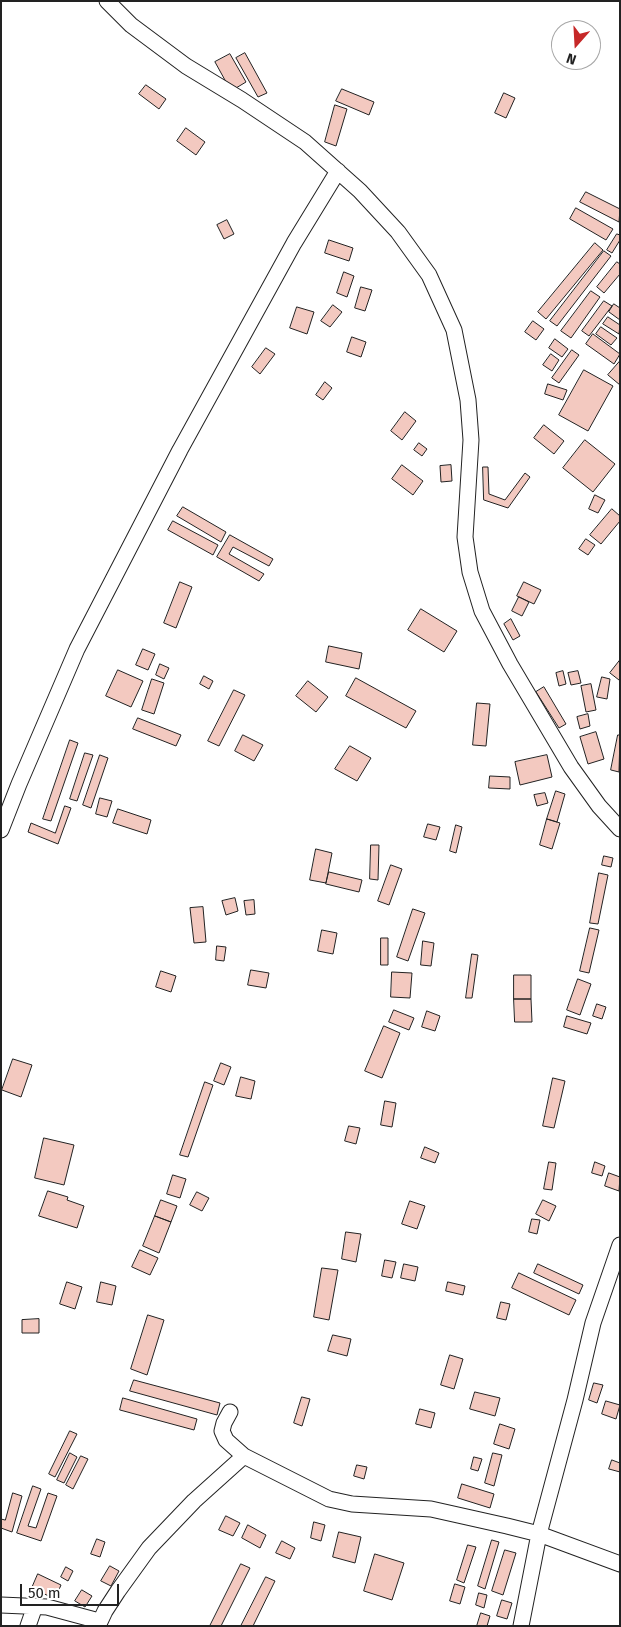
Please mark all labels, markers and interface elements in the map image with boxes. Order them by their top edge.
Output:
north arrow [551,20,601,70]
text: N [564,49,578,68]
scale bar [22,1574,121,1606]
text: 50 m [28,1584,61,1602]

